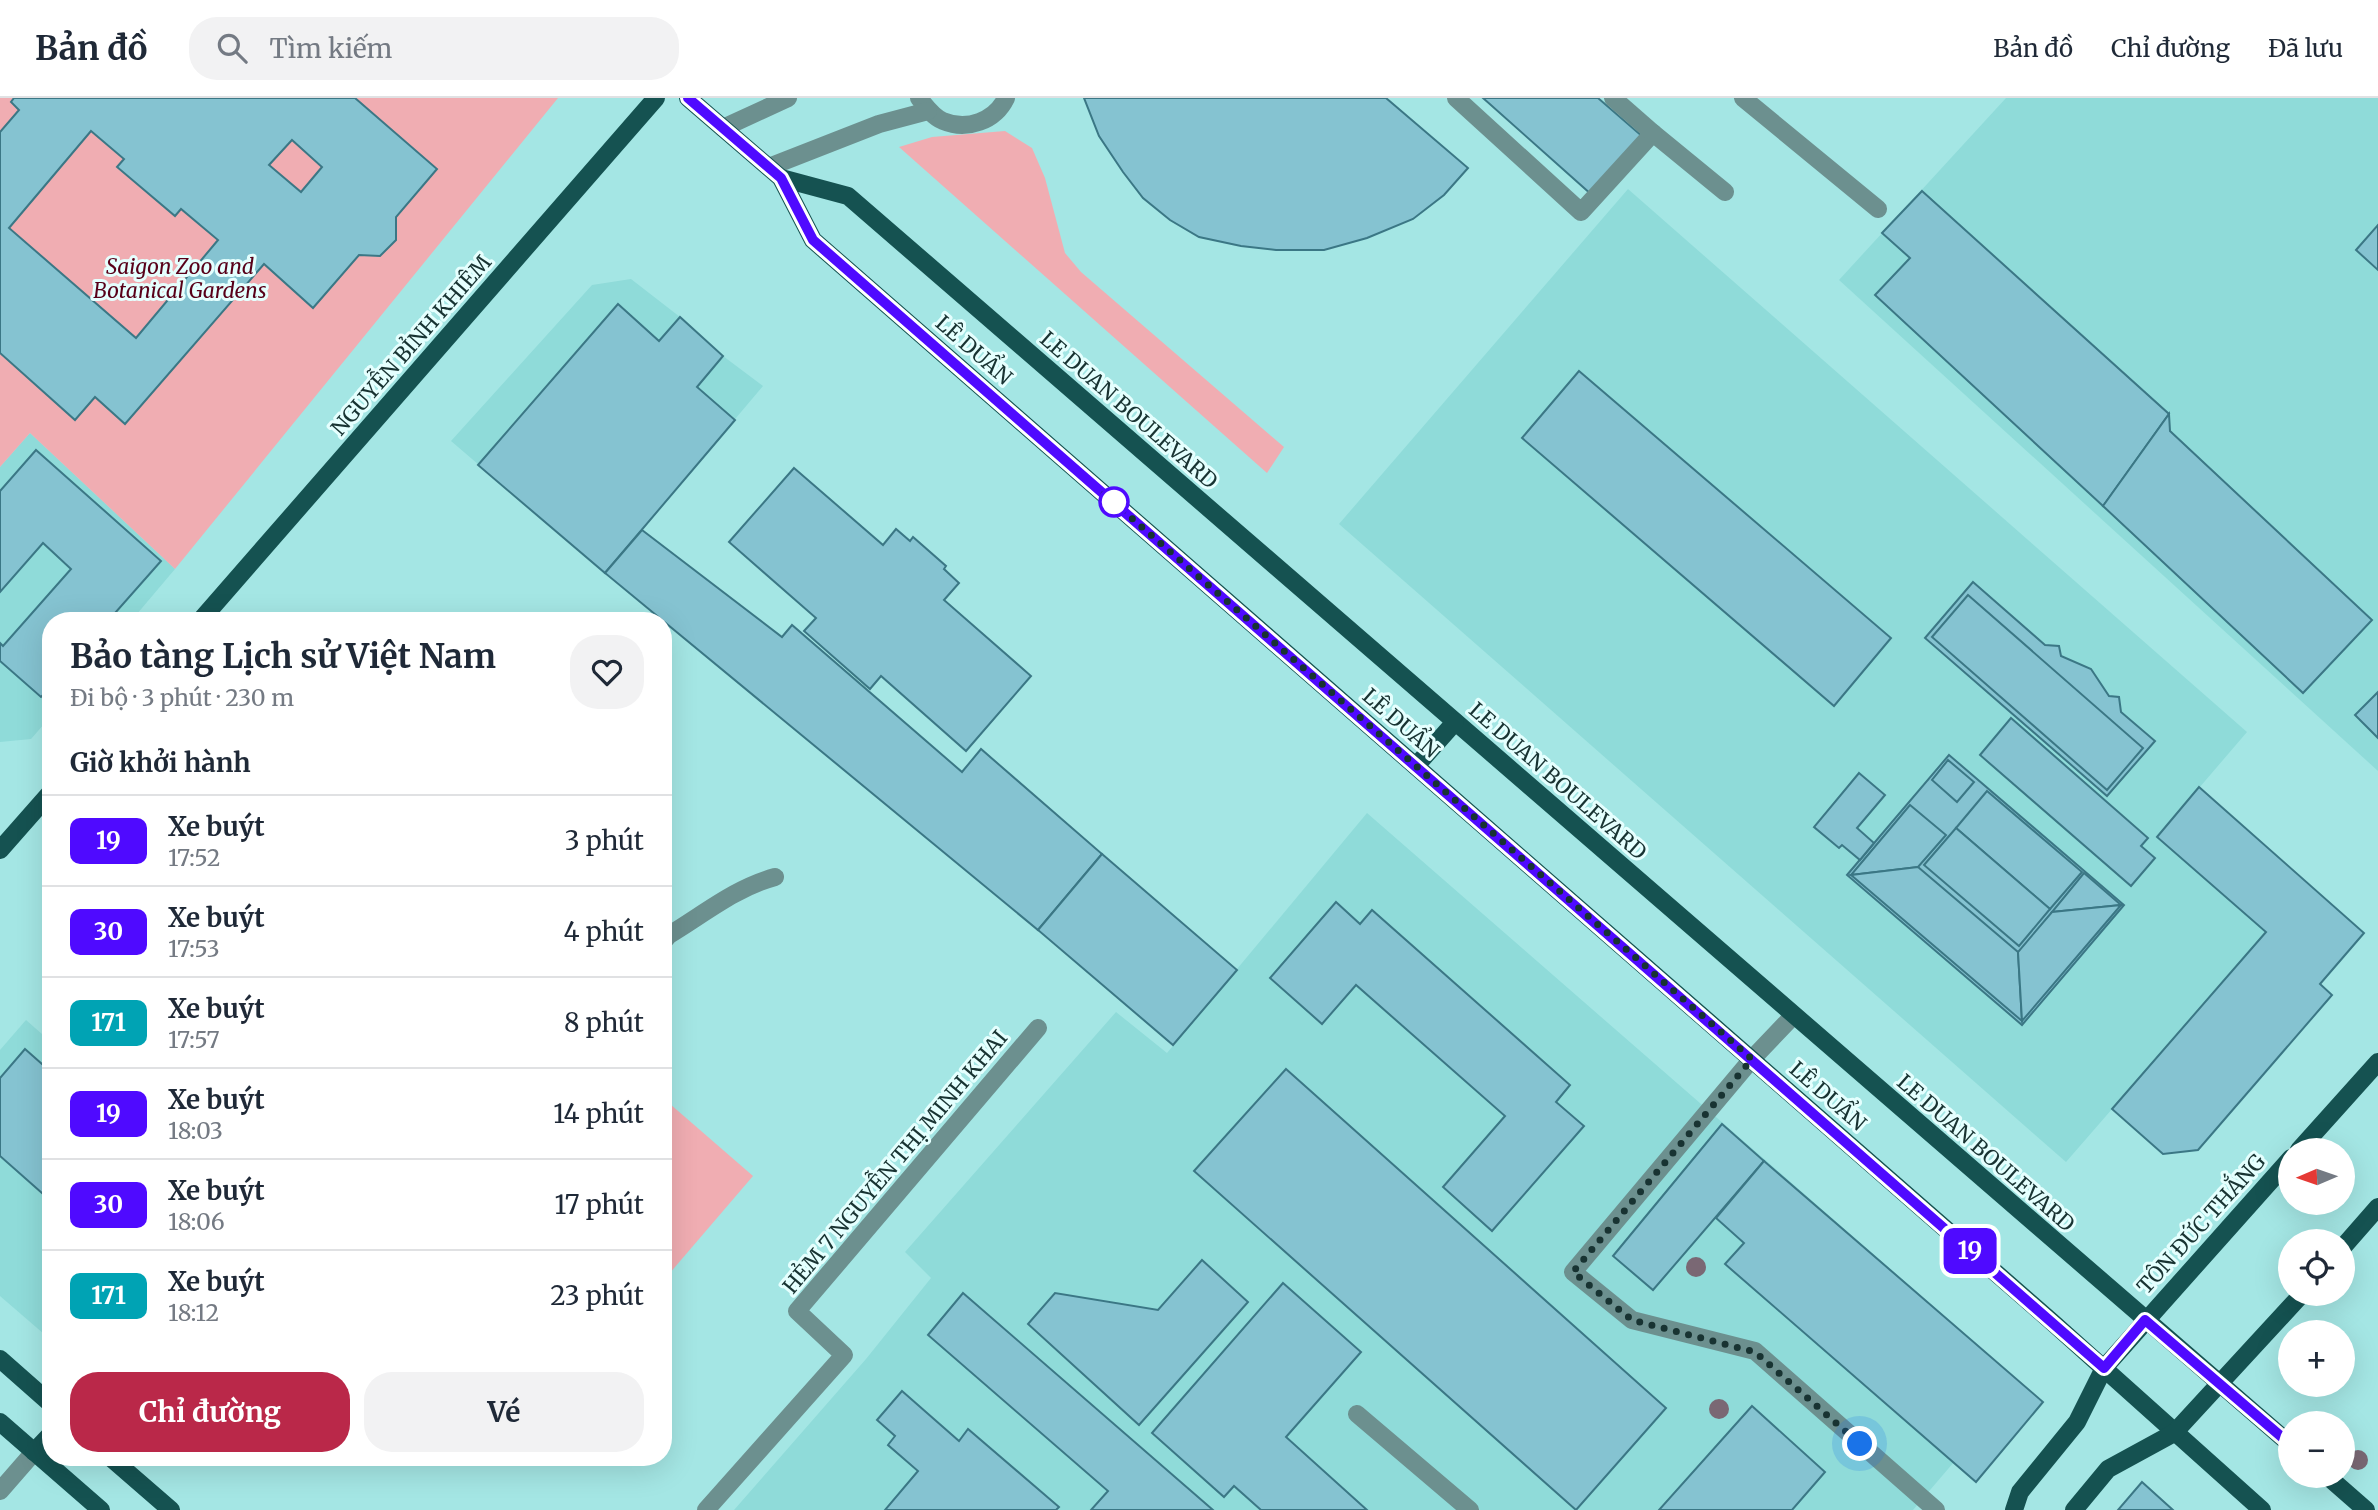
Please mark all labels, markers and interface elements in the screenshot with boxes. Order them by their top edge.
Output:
search box [189,17,679,80]
text: Bản đồ [35,28,147,69]
icon: search [213,29,251,67]
text: Tìm kiếm [269,32,392,65]
text: Bản đồ [1993,33,2073,64]
text: Chỉ đường [2111,33,2230,64]
text: Đã lưu [2268,33,2343,64]
street label: NGUYỄN BỈNH KHIÊM [322,246,497,441]
park label: Saigon Zoo and Botanical Gardens [93,253,267,304]
street label: LÊ DUẨN [930,306,1021,391]
street label: LE DUAN BOULEVARD [1035,326,1223,495]
unlabelled marker [1099,487,1129,517]
button: heart [570,635,644,709]
text: Bảo tàng Lịch sử Việt Nam [70,636,496,677]
street label: LÊ DUẨN [1357,679,1448,764]
text: Đi bộ · 3 phút · 230 m [70,683,294,712]
street label: LE DUAN BOULEVARD [1464,697,1652,866]
text: Giờ khởi hành [70,746,251,779]
text: Xe buýt [168,810,265,843]
text: 3 phút [565,824,644,857]
text: 19 [96,825,121,856]
text: 17:52 [168,843,220,872]
text: Xe buýt [168,901,265,934]
text: 4 phút [564,915,644,948]
text: 30 [94,916,123,947]
text: 17:53 [168,934,220,963]
text: Xe buýt [168,992,265,1025]
text: 8 phút [564,1006,644,1039]
text: 171 [91,1007,126,1038]
street label: HẺM 7 NGUYỄN THỊ MINH KHAI [774,1022,1013,1299]
text: 17:57 [168,1025,220,1054]
street label: LÊ DUẨN [1784,1052,1875,1137]
street label: LE DUAN BOULEVARD [1892,1069,2080,1238]
text: Xe buýt [168,1083,265,1116]
text: 14 phút [553,1097,644,1130]
text: 19 [96,1098,121,1129]
text: 18:03 [168,1116,223,1145]
north arrow [2278,1138,2356,1214]
map controls [2278,1138,2355,1488]
street label: TÔN ĐỨC THẮNG [2128,1146,2271,1299]
text: Xe buýt [168,1174,265,1207]
text: 17 phút [554,1188,644,1221]
text: 30 [94,1189,123,1220]
text: 18:06 [168,1207,225,1236]
line badge: 19 [1938,1228,2002,1274]
button: locate [2278,1229,2355,1306]
text: 19 [1958,1235,1982,1266]
text: Xe buýt [168,1265,265,1298]
text: 23 phút [550,1279,644,1312]
text: 171 [91,1280,126,1311]
text: 18:12 [168,1298,219,1327]
button: + [2278,1320,2355,1397]
button: Chỉ đường [70,1372,350,1452]
button: Vé [364,1372,644,1452]
button: − [2278,1411,2355,1488]
your location [1842,1426,1877,1461]

